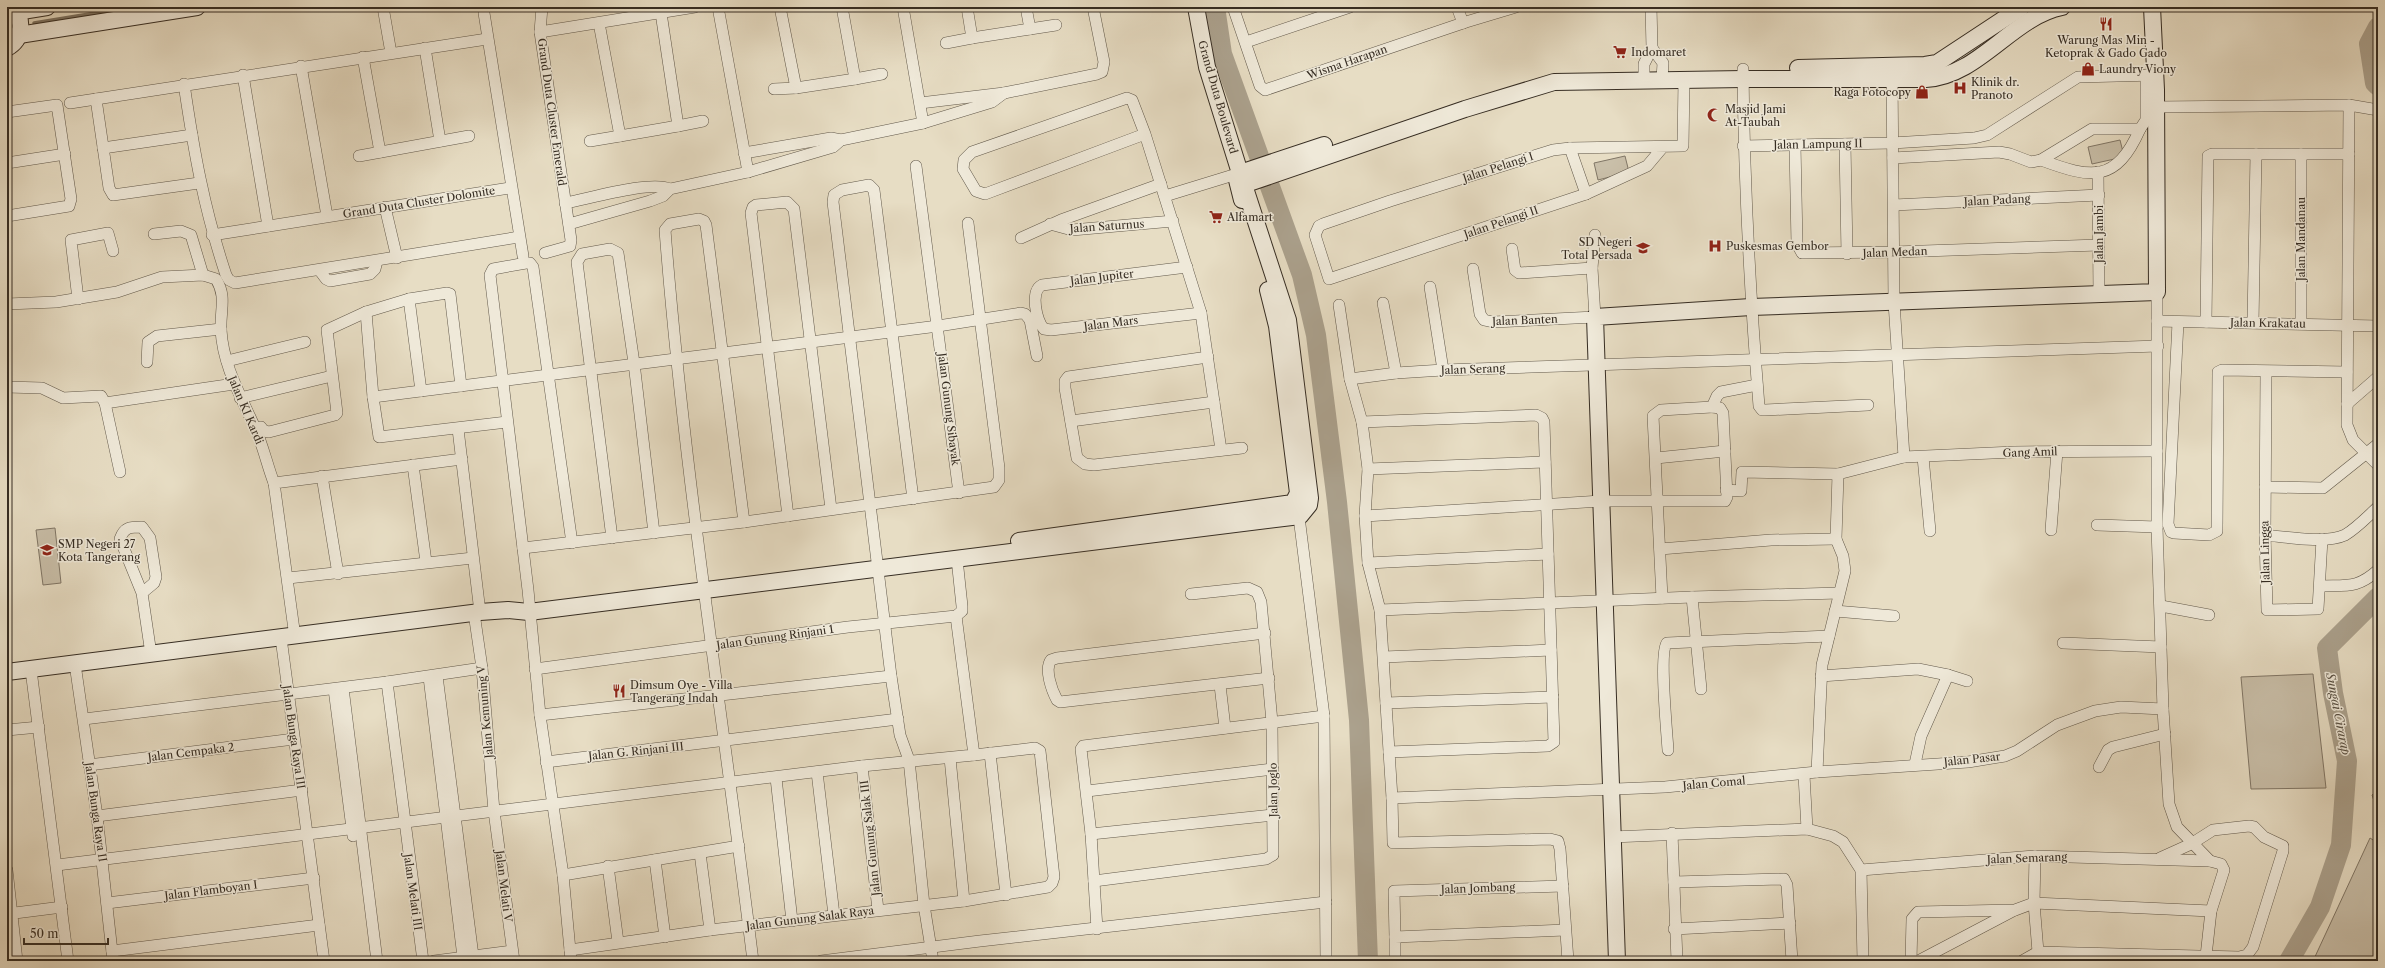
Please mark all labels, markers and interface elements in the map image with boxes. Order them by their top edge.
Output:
restaurant icon: Warung Mas Min - Ketoprak & Gado Gado [2098,16,2114,32]
place label: Warung Mas Min - Ketoprak & Gado Gado [2045,33,2167,60]
street label: Grand Duta Cluster Emerald [535,37,569,187]
street label: Grand Duta Boulevard [1195,39,1241,155]
street label: Wisma Harapan [1304,42,1389,83]
supermarket icon: Indomaret [1612,44,1628,60]
place label: Indomaret [1631,45,1686,59]
shop icon: Laundry Viony [2080,61,2096,77]
place label: Laundry Viony [2099,62,2177,76]
place label: Klinik dr. Pranoto [1971,75,2020,102]
hospital icon: Klinik dr. Pranoto [1952,80,1968,96]
shop icon: Raga Fotocopy [1914,84,1930,100]
place label: Raga Fotocopy [1834,85,1912,99]
place label: Masjid Jami At-Taubah [1724,102,1787,129]
mosque icon: Masjid Jami At-Taubah [1706,107,1722,123]
street label: Jalan Lampung II [1771,136,1863,152]
street label: Jalan Pelangi I [1459,149,1535,186]
street label: Grand Duta Cluster Dolomite [342,183,496,221]
street label: Jalan Padang [1961,191,2031,209]
street label: Jalan Mandanau [2294,197,2308,283]
street label: Jalan Pelangi II [1460,203,1540,242]
street label: Jalan Jambi [2092,204,2106,265]
supermarket icon: Alfamart [1208,209,1224,225]
place label: Alfamart [1226,210,1273,224]
street label: Jalan Saturnus [1067,216,1145,236]
place label: SD Negeri Total Persada [1561,235,1633,262]
hospital icon: Puskesmas Gembor [1707,238,1723,254]
place label: Puskesmas Gembor [1726,239,1829,253]
school or university icon: SD Negeri Total Persada [1635,240,1651,256]
street label: Jalan Medan [1860,244,1928,260]
street label: Jalan Jupiter [1067,266,1135,288]
street label: Jalan Banten [1490,312,1558,328]
street label: Jalan Mars [1081,313,1139,334]
street label: Jalan Krakatau [2228,315,2306,331]
street label: Jalan Gunung Sibayak [935,350,963,467]
street label: Jalan Serang [1439,361,1506,377]
street label: Jalan KI Kardi [225,372,267,447]
street label: Gang Amil [2002,444,2058,460]
street label: Jalan Lingga [2257,520,2273,586]
place label: SMP Negeri 27 Kota Tangerang [58,537,140,564]
school or university icon: SMP Negeri 27 Kota Tangerang [39,542,55,558]
street label: Jalan Gunung Rinjani 1 [713,622,835,652]
street label: Jalan Kemuning V [474,664,496,761]
water label: Sungai Cirarap [2323,670,2354,757]
place label: Dimsum Oye - Villa Tangerang Indah [630,678,733,705]
street label: Jalan Bunga Raya III [280,682,308,790]
restaurant icon: Dimsum Oye - Villa Tangerang Indah [611,683,627,699]
street label: Jalan G. Rinjani III [586,739,684,763]
street label: Jalan Cempaka 2 [145,740,235,764]
street label: Jalan Pasar [1941,749,2001,769]
street label: Jalan Bunga Raya II [82,759,110,863]
street label: Jalan Joglo [1266,762,1281,819]
street label: Jalan Comal [1680,773,1747,793]
street label: Jalan Gunung Salak III [857,779,883,899]
street label: Jalan Melati V [492,847,515,924]
street label: Jalan Semarang [1985,850,2068,866]
street label: Jalan Melati III [400,851,425,931]
street label: Jalan Flamboyan I [162,877,258,903]
street label: Jalan Jombang [1439,880,1516,896]
street label: Jalan Gunung Salak Raya [743,903,875,933]
scale bar [24,920,108,946]
text: 50 m [30,926,59,941]

